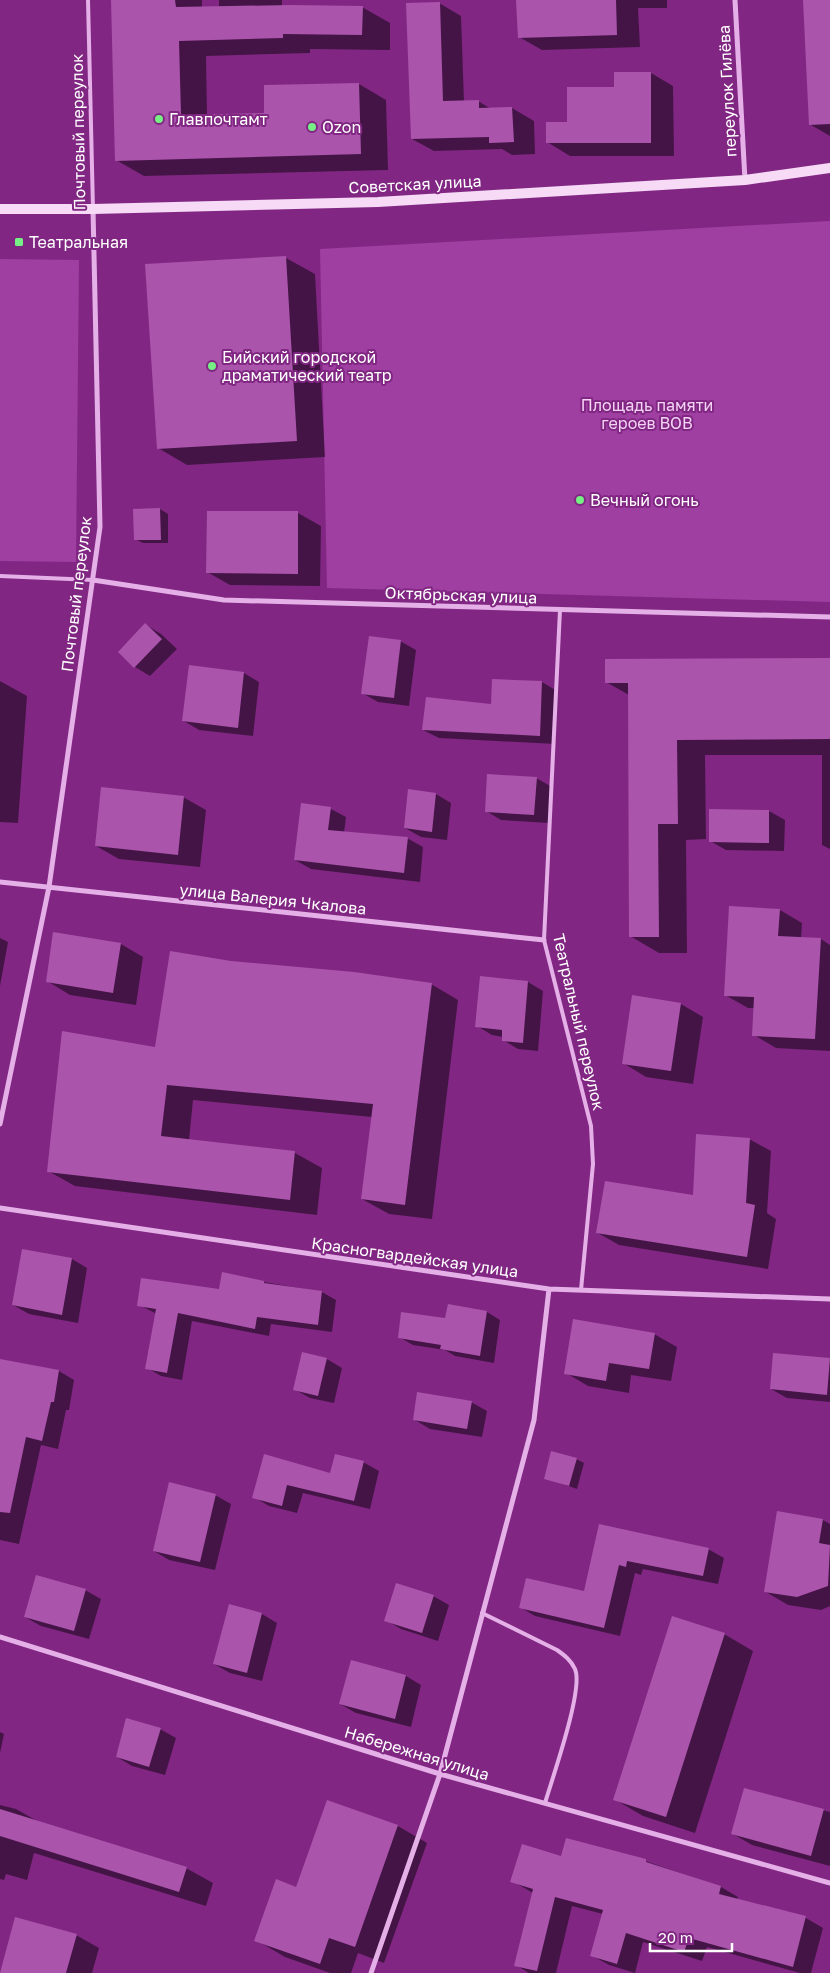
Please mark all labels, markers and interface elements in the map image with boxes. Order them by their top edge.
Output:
street label: переулок Гилёва [714,24,740,158]
street label: Почтовый переулок [67,53,89,211]
place label: Главпочтамт [169,109,268,129]
marker: Главпочтамт [153,113,165,125]
place label: Ozon [322,117,361,137]
marker: Ozon [306,121,318,133]
street label: Советская улица [348,171,482,197]
place label: Театральная [29,232,128,252]
marker: Театральная [13,236,25,248]
place label: Бийский городской драматический театр [222,347,392,385]
marker: Бийский городской драматический театр [206,360,218,372]
park label: Площадь памяти героев ВОВ [581,395,713,433]
place label: Вечный огонь [590,490,699,510]
marker: Вечный огонь [574,494,586,506]
street label: Почтовый переулок [57,515,95,673]
street label: Октябрьская улица [384,582,538,608]
street label: улица Валерия Чкалова [179,879,367,919]
street label: Театральный переулок [549,932,609,1112]
street label: Красногвардейская улица [310,1233,520,1281]
street label: Набережная улица [342,1721,492,1785]
scale bar [650,1920,732,1952]
text: 20 m [658,1928,693,1946]

